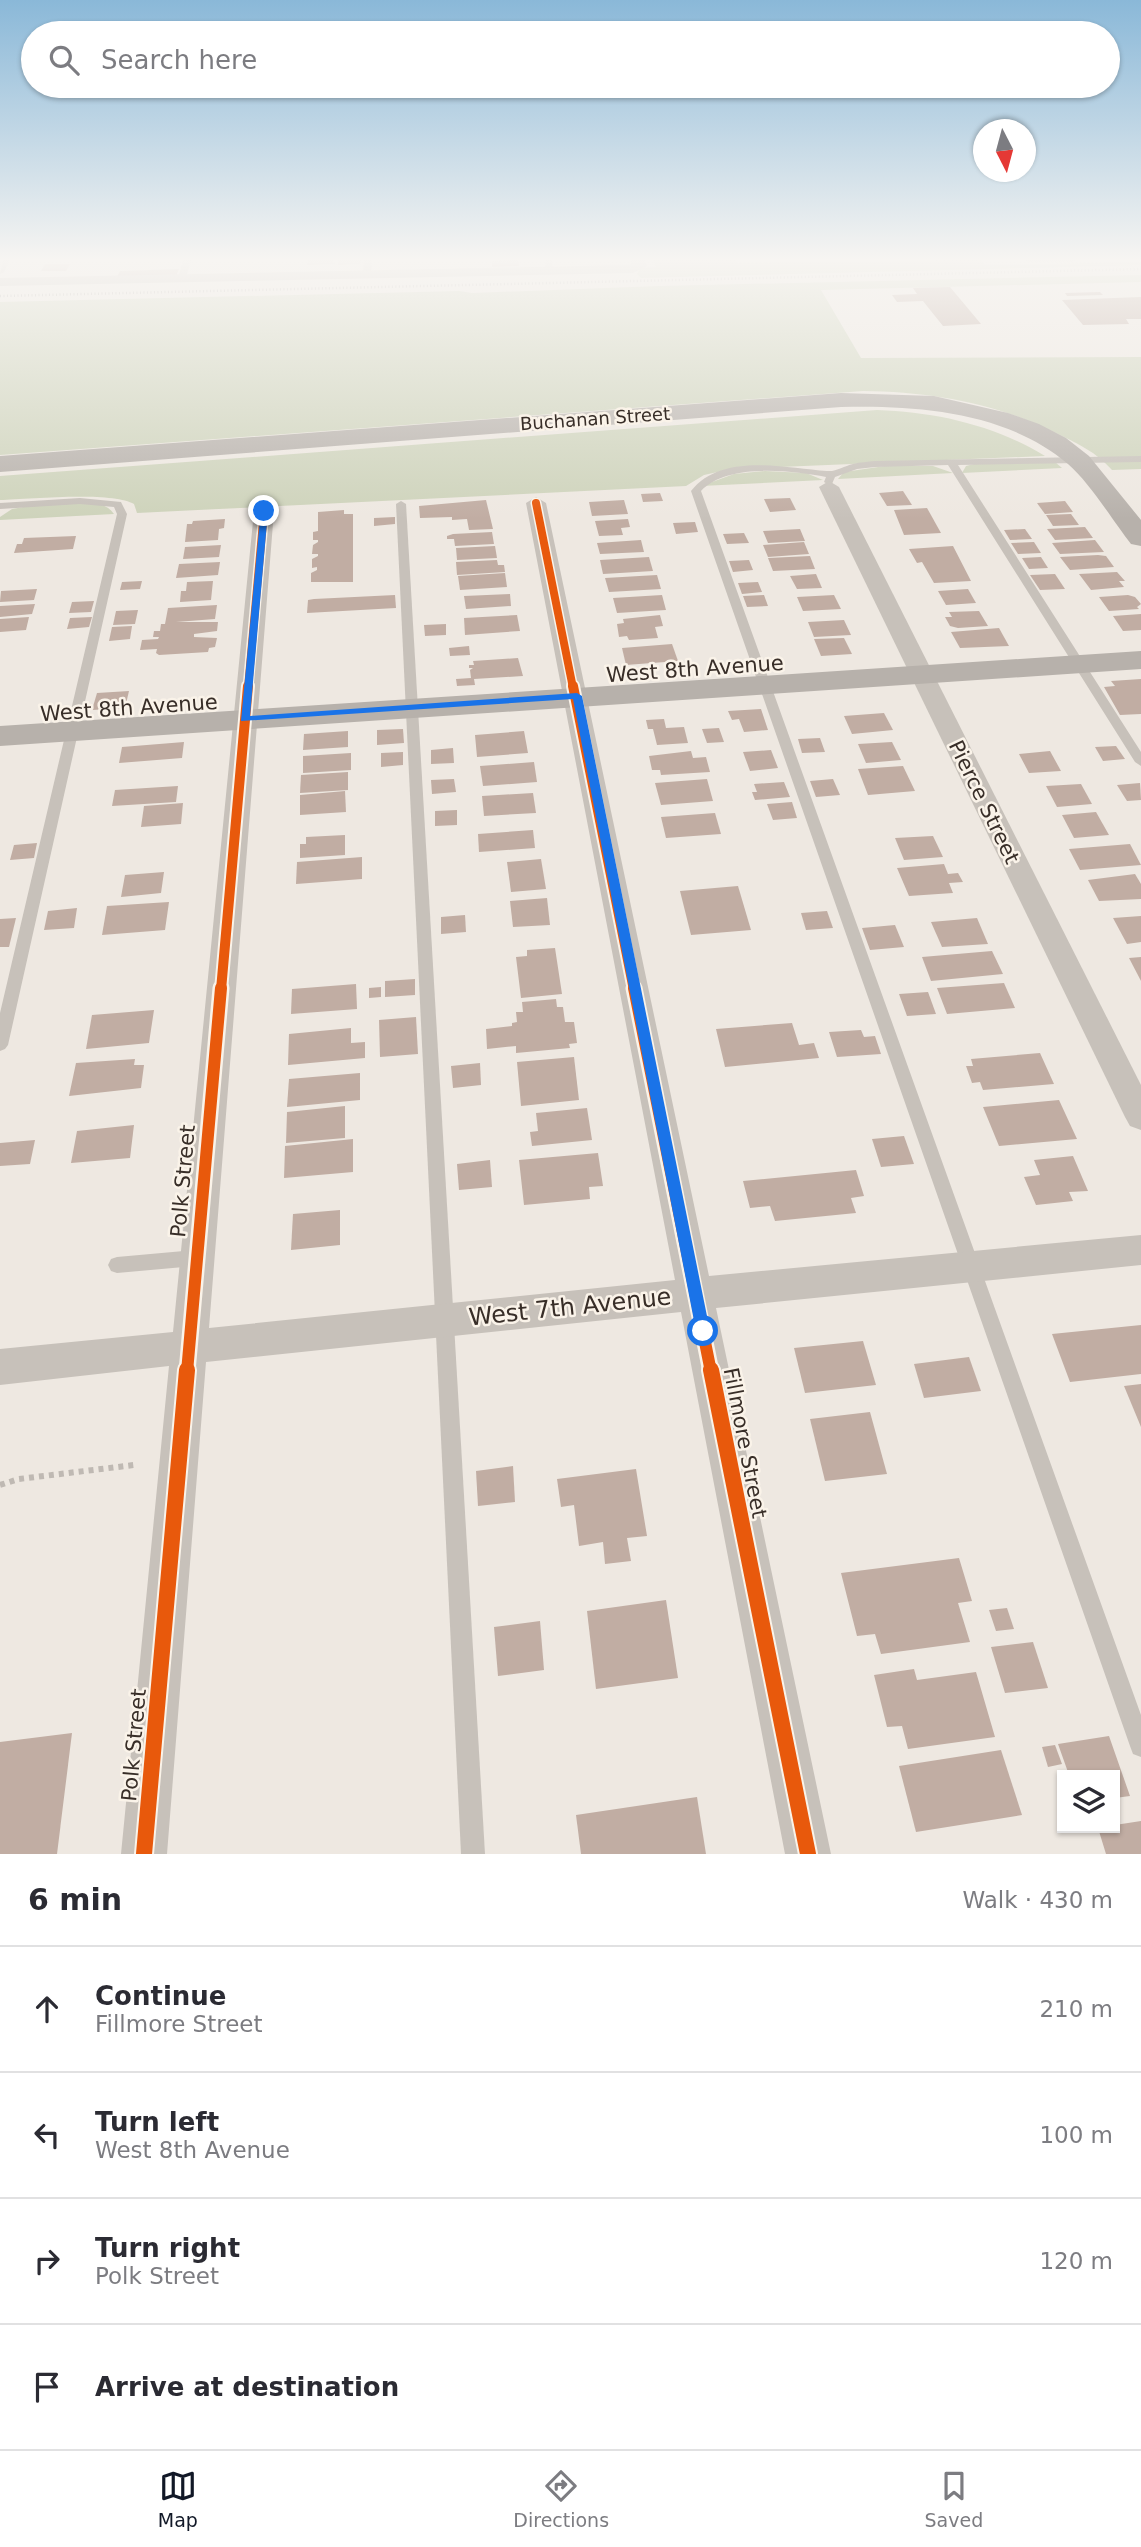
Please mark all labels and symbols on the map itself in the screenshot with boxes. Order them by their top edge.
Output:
north arrow [973,119,1036,182]
street label: Buchanan Street [519,403,671,434]
route end [248,495,279,526]
street label: West 8th Avenue [605,651,785,687]
street label: West 8th Avenue [39,690,219,726]
street label: Pierce Street [944,736,1024,868]
street label: Polk Street [166,1124,200,1238]
street label: West 7th Avenue [467,1282,673,1332]
route start [687,1315,718,1346]
street label: Fillmore Street [719,1366,771,1520]
street label: Polk Street [117,1688,151,1802]

